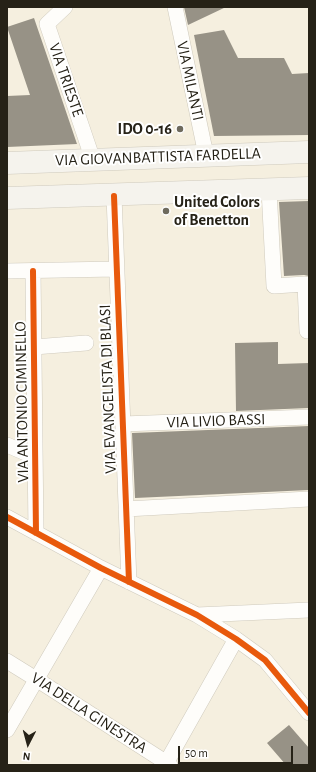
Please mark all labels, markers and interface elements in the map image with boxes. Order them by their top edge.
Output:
street label: VIA MILANTI [172,39,208,123]
street label: VIA TRIESTE [44,41,88,119]
place label: IDO 0-16 [117,119,172,139]
marker: IDO 0-16 [175,124,185,134]
street label: VIA GIOVANBATTISTA FARDELLA [55,144,261,170]
place label: United Colors of Benetton [174,192,260,230]
marker: United Colors of Benetton [161,206,171,216]
street label: VIA EVANGELISTA DI BLASI [95,304,121,474]
street label: VIA ANTONIO CIMINELLO [11,321,33,483]
street label: VIA LIVIO BASSI [166,410,266,432]
street label: VIA DELLA GINESTRA [27,668,151,758]
north arrow [8,724,48,764]
scale bar [180,738,295,764]
text: 50 m [185,747,208,759]

